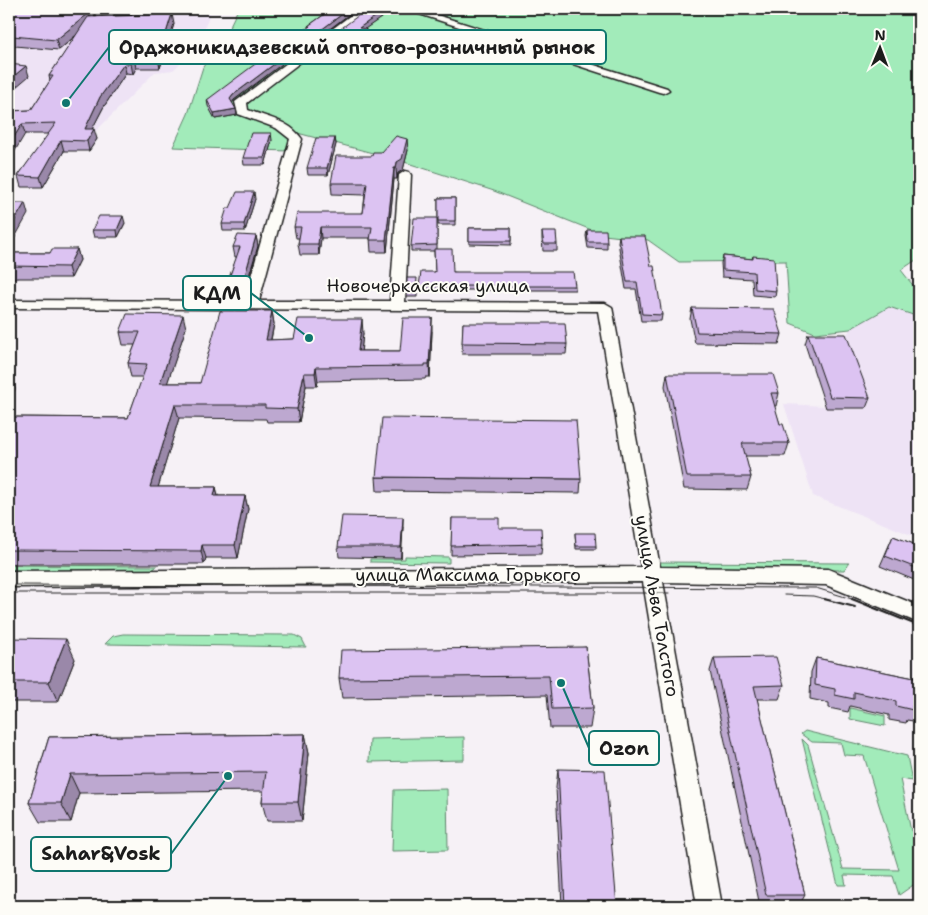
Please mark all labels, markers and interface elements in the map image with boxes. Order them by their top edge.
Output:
north arrow [856,22,906,72]
text: N [875,26,886,44]
callout: Орджоникидзевский оптово-розничный рынок [109,30,606,64]
text: Орджоникидзевский оптово-розничный рынок [119,35,595,60]
street label: Новочеркасская улица [327,274,529,298]
callout: КДМ [183,276,251,310]
text: КДМ [193,281,241,306]
street label: улица Льва Толстого [629,513,685,699]
street label: улица Максима Горького [355,563,581,587]
callout: Ozon [589,731,659,765]
text: Ozon [599,736,649,761]
callout: Sahar&Vosk [31,837,171,871]
text: Sahar&Vosk [41,841,161,866]

